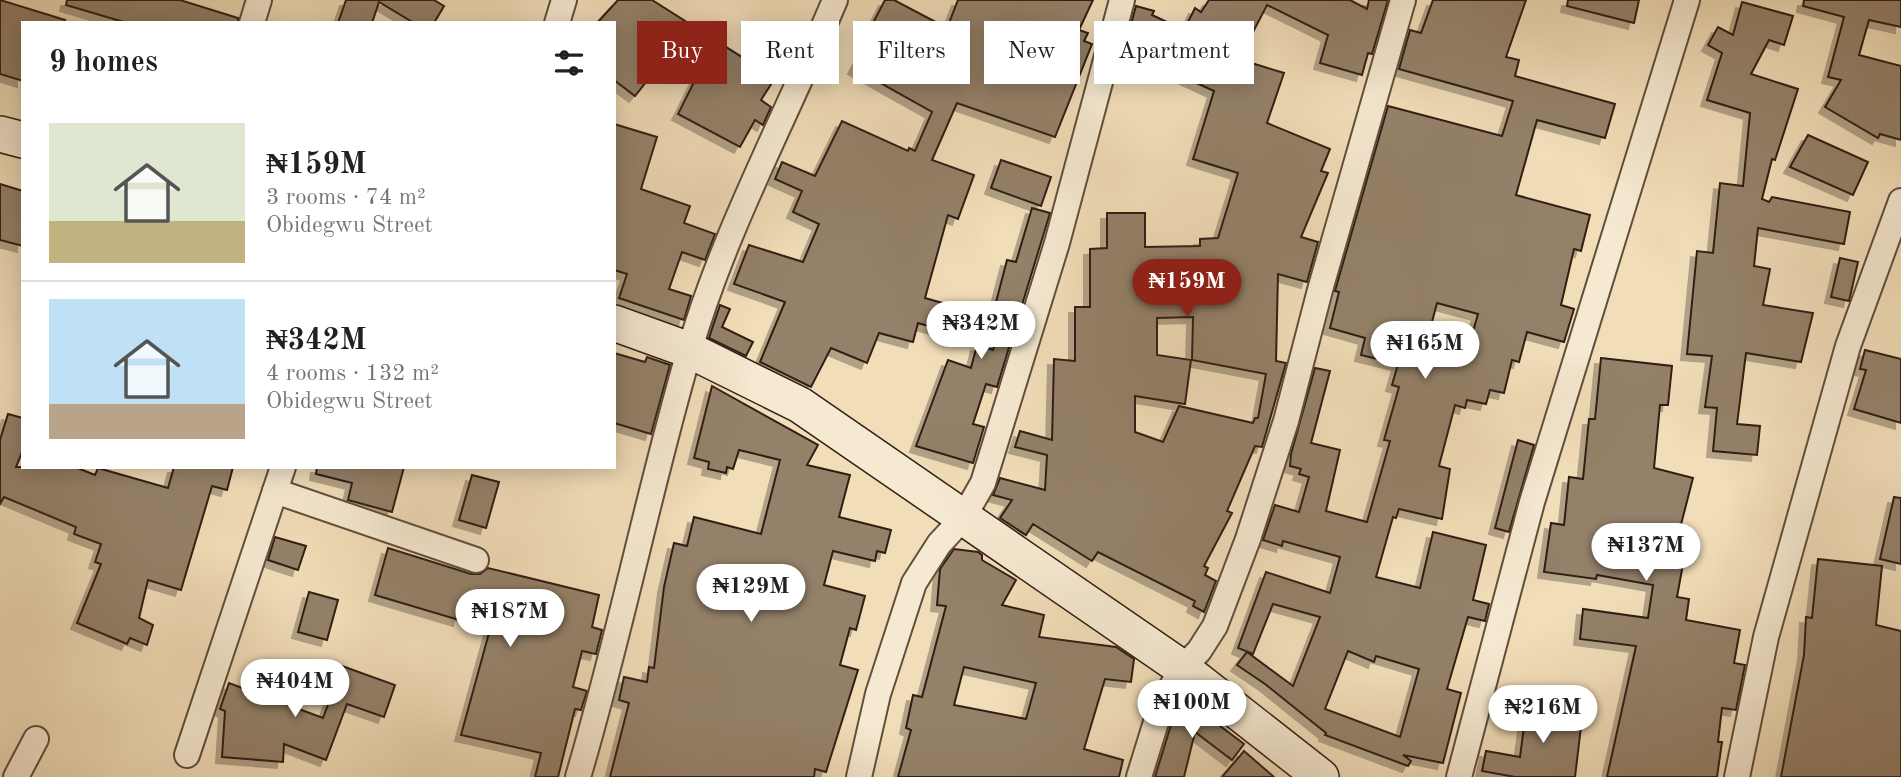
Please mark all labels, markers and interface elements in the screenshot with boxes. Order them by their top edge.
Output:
chip: Buy [637,21,727,84]
chip: Rent [741,21,839,84]
chip: Filters [853,21,970,84]
chip: New [984,21,1080,84]
chip: Apartment [1094,21,1254,84]
icon: filters [550,44,588,82]
text: 9 homes [49,48,158,78]
text: ₦159M [266,150,367,180]
icon: home [105,151,189,235]
text: 3 rooms · 74 m² [266,186,426,209]
text: Obidegwu Street [266,214,433,237]
pin: ₦159M [1138,260,1236,319]
text: ₦159M [1148,270,1226,293]
pin: ₦342M [932,302,1030,361]
text: ₦342M [942,312,1020,335]
pin: ₦165M [1376,322,1474,381]
text: ₦342M [266,326,367,356]
icon: home [105,327,189,411]
text: ₦165M [1386,332,1464,355]
text: 4 rooms · 132 m² [266,362,439,385]
text: Obidegwu Street [266,390,433,413]
pin: ₦137M [1597,524,1695,583]
text: ₦137M [1607,534,1685,557]
pin: ₦129M [702,564,800,624]
text: ₦129M [712,575,790,598]
pin: ₦187M [461,590,559,649]
text: ₦187M [471,600,549,623]
pin: ₦404M [246,660,344,719]
text: ₦404M [256,670,334,693]
pin: ₦100M [1143,680,1241,740]
pin: ₦216M [1494,686,1592,745]
text: ₦100M [1153,691,1231,714]
text: ₦216M [1504,696,1582,719]

